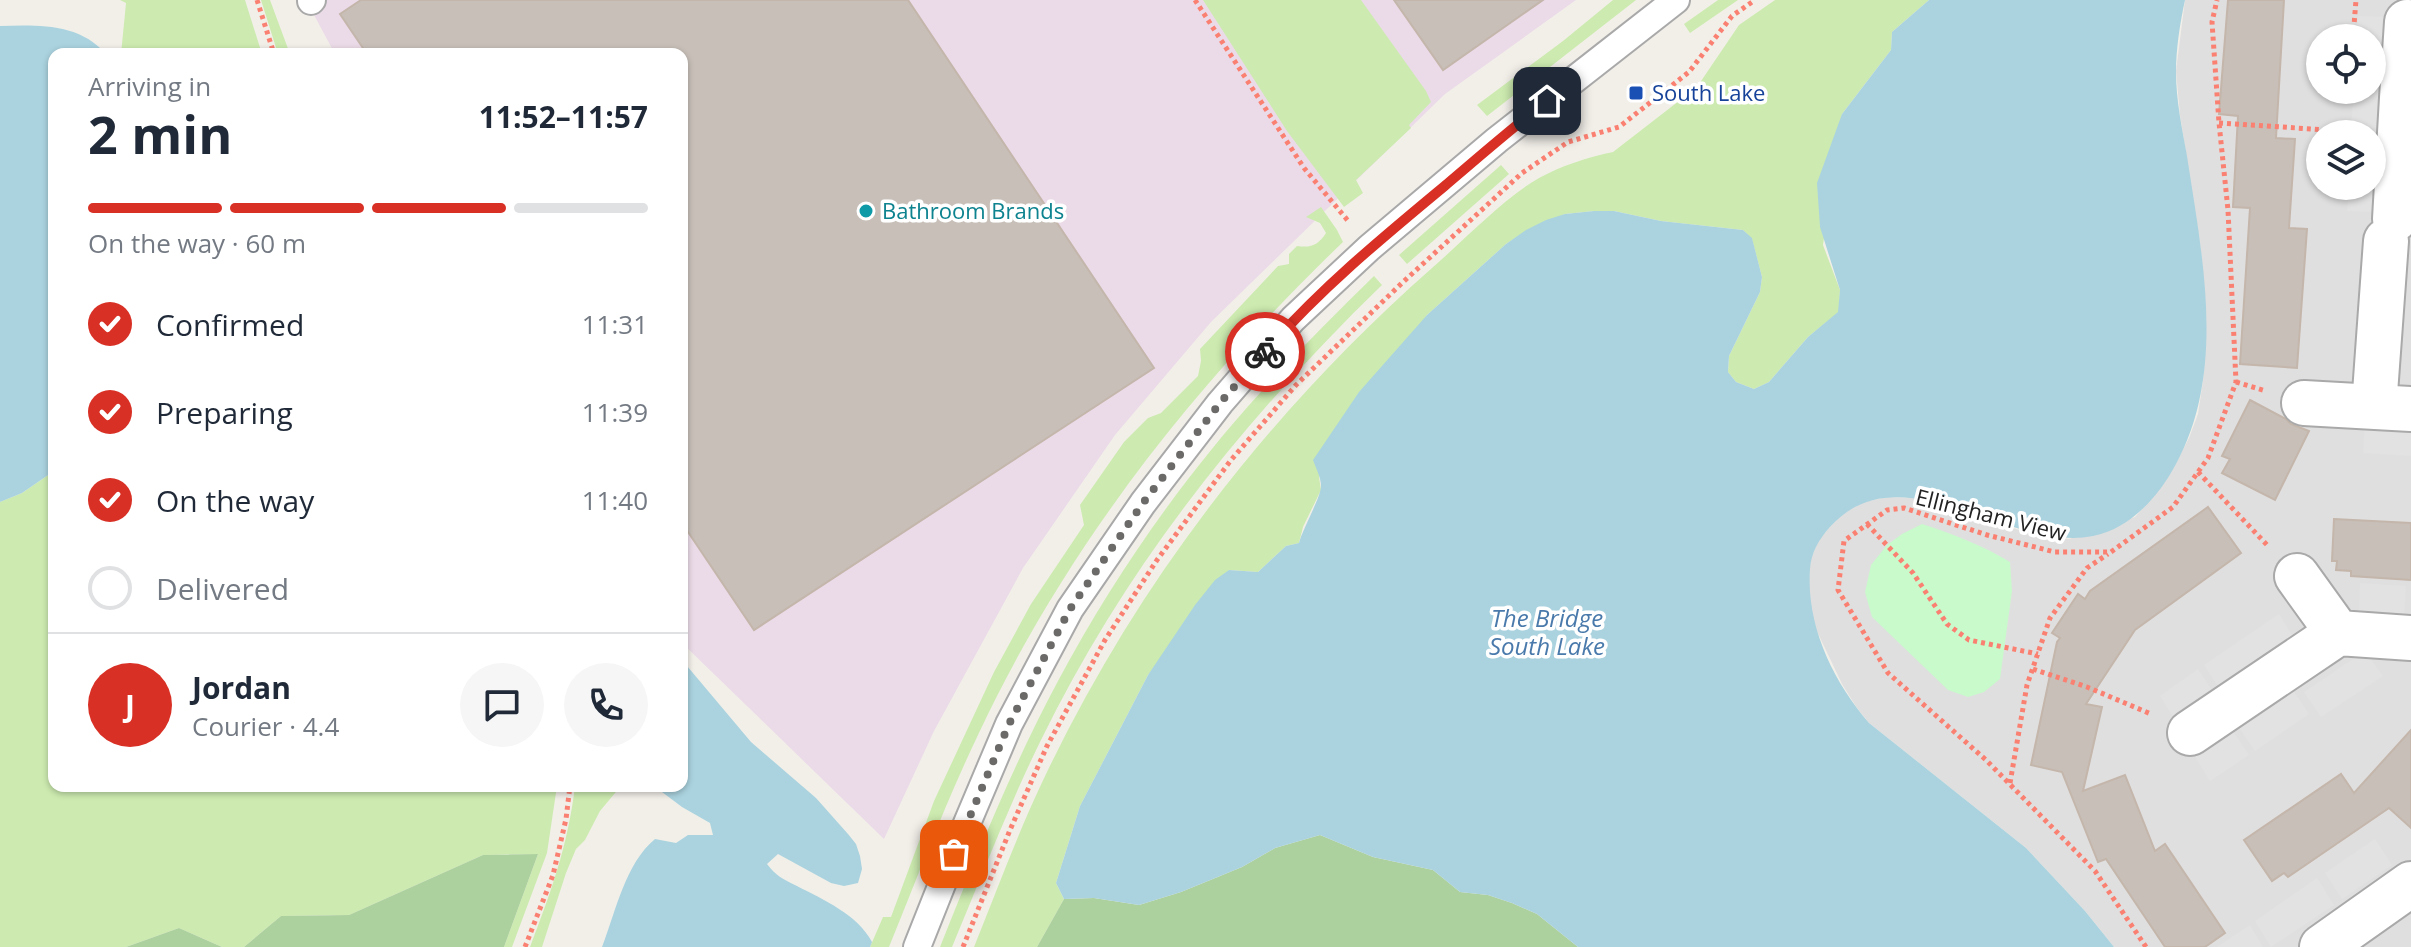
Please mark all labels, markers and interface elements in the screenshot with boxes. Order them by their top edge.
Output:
map controls [2306,24,2386,200]
button: locate [2306,24,2386,104]
pin [1513,67,1581,135]
text: Arriving in [88,68,211,104]
place label: South Lake [1652,77,1765,107]
icon: home [1525,79,1569,123]
marker: South Lake [1627,84,1645,102]
text: 11:52–11:57 [479,96,648,137]
text: 2 min [88,98,232,169]
button: layers [2306,120,2386,200]
place label: Bathroom Brands [882,195,1064,225]
marker: Bathroom Brands [857,202,875,220]
text: On the way · 60 m [88,225,306,261]
icon: check [88,302,132,346]
text: Confirmed [156,304,304,345]
text: 11:31 [582,306,648,342]
courier [1225,312,1305,392]
icon: bike [1243,330,1287,374]
icon: check [88,390,132,434]
text: Preparing [156,392,293,433]
text: 11:39 [582,394,648,430]
icon: check [88,478,132,522]
text: On the way [156,480,314,521]
street label: Ellingham View [1913,481,2070,547]
text: 11:40 [582,482,648,518]
text: Delivered [156,568,289,609]
water label: The Bridge South Lake [1489,601,1605,662]
button: chat [460,663,544,747]
button: phone [564,663,648,747]
text: Jordan [192,667,291,708]
text: J [125,685,135,726]
text: Courier · 4.4 [192,708,339,744]
pin [920,820,988,888]
icon: bag [932,832,976,876]

